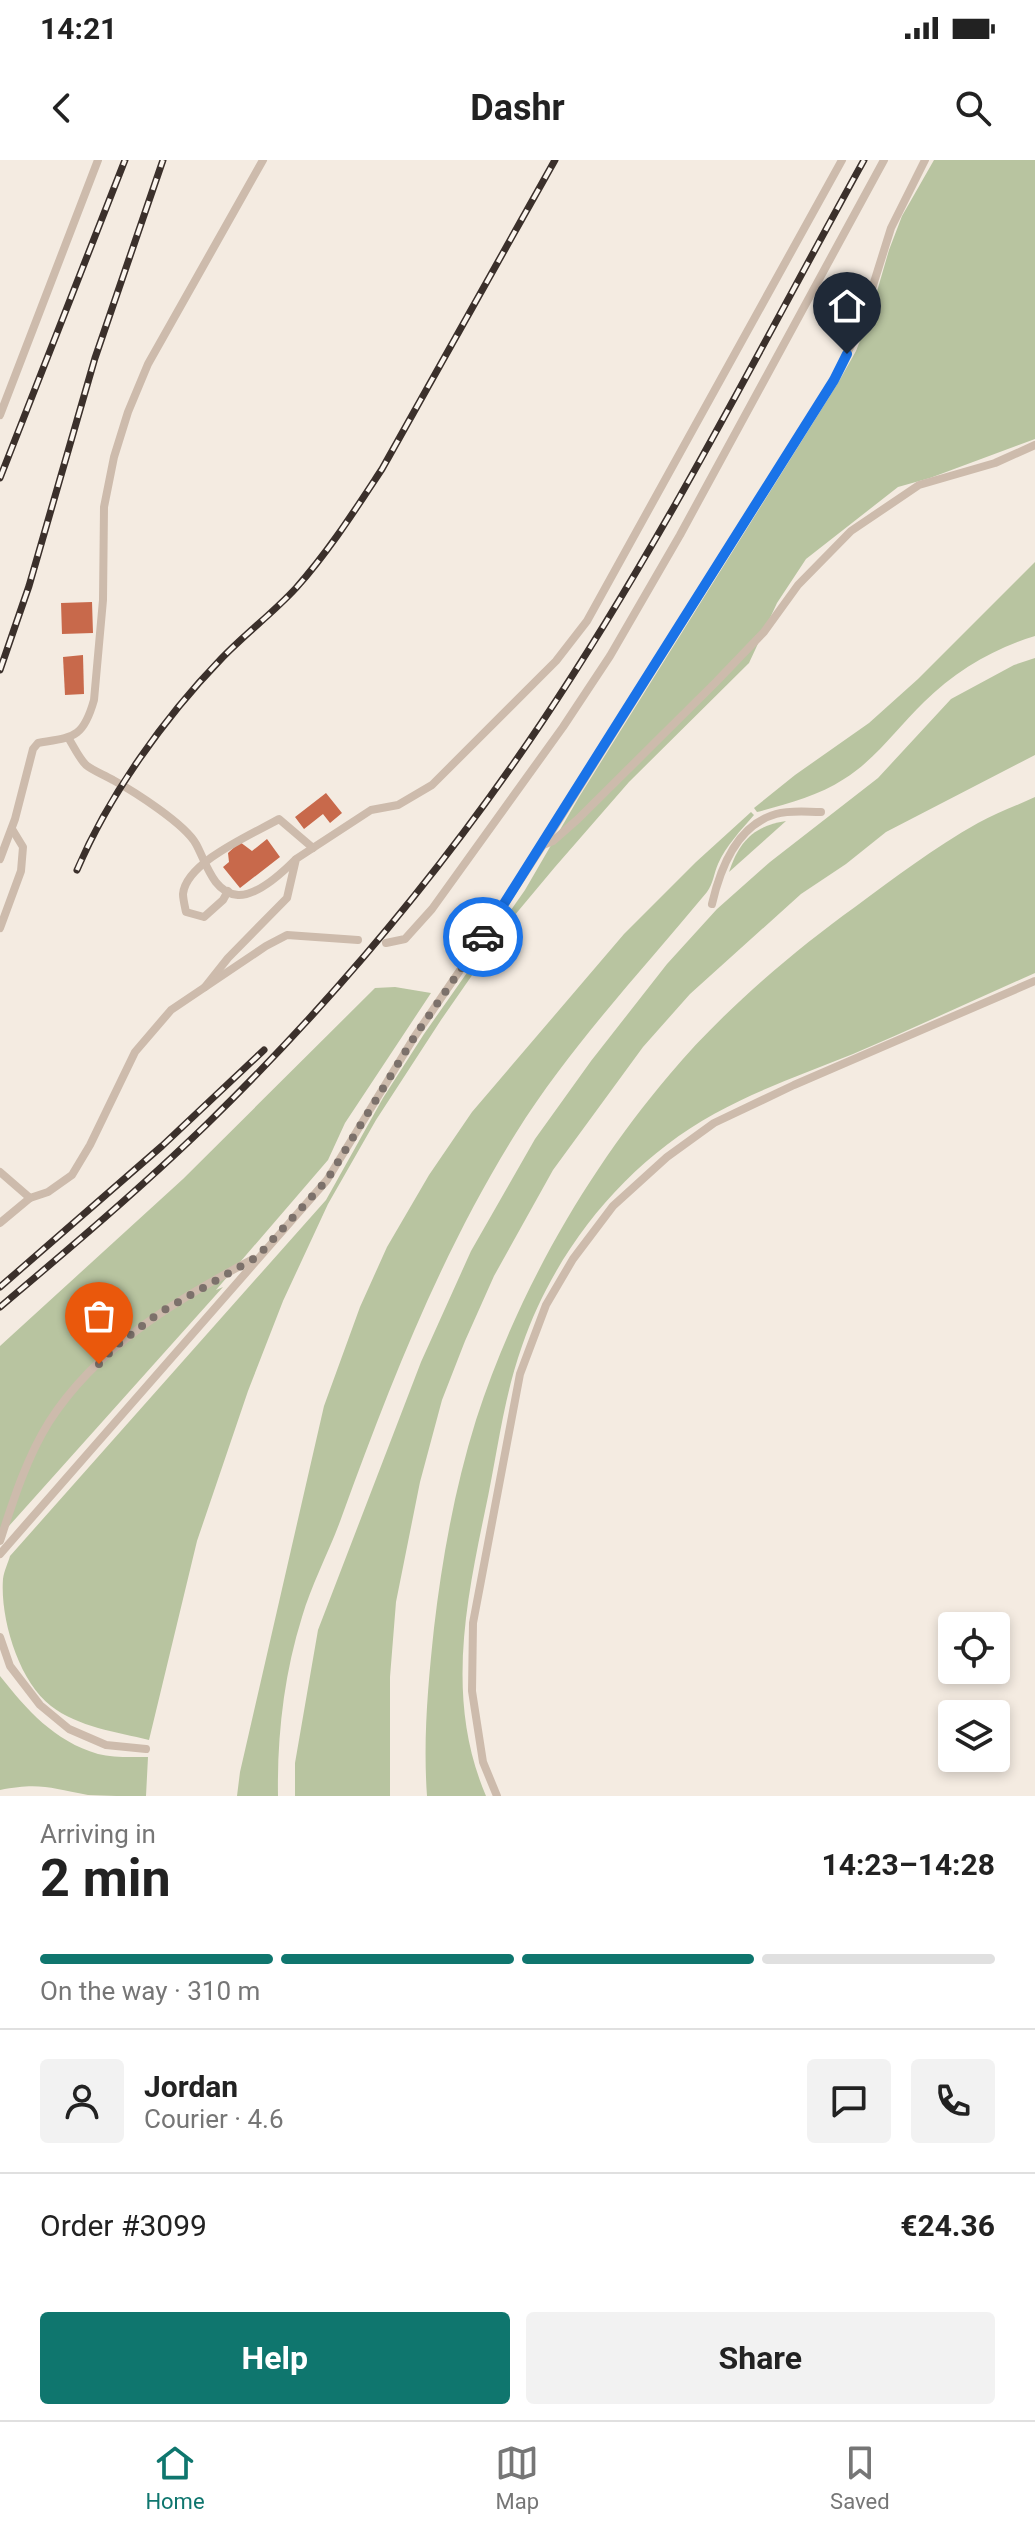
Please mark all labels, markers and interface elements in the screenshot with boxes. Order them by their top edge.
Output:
text: 14:21 [40,11,117,46]
icon: back [40,86,84,130]
icon: search [951,86,995,130]
text: Dashr [470,87,565,129]
pin [813,272,881,354]
icon: home [825,284,869,328]
courier [443,897,523,977]
icon: car [461,915,505,959]
pin [65,1282,133,1364]
icon: bag [77,1294,121,1338]
map controls [938,1612,1010,1772]
button: locate [938,1612,1010,1684]
button: layers [938,1700,1010,1772]
text: Arriving in [40,1819,156,1849]
text: 14:23–14:28 [821,1847,995,1882]
text: 2 min [40,1848,171,1909]
text: On the way · 310 m [40,1976,260,2006]
button: person [40,2059,124,2143]
button: chat [807,2059,891,2143]
button: phone [911,2059,995,2143]
text: Jordan [144,2069,238,2104]
text: Courier · 4.6 [144,2104,284,2134]
text: Order #3099 [40,2208,207,2243]
text: €24.36 [900,2208,995,2243]
button: Help [40,2312,510,2404]
button: Share [526,2312,995,2404]
tab: Home [145,2441,205,2514]
tab: Map [495,2441,539,2514]
tab: Saved [830,2441,890,2514]

